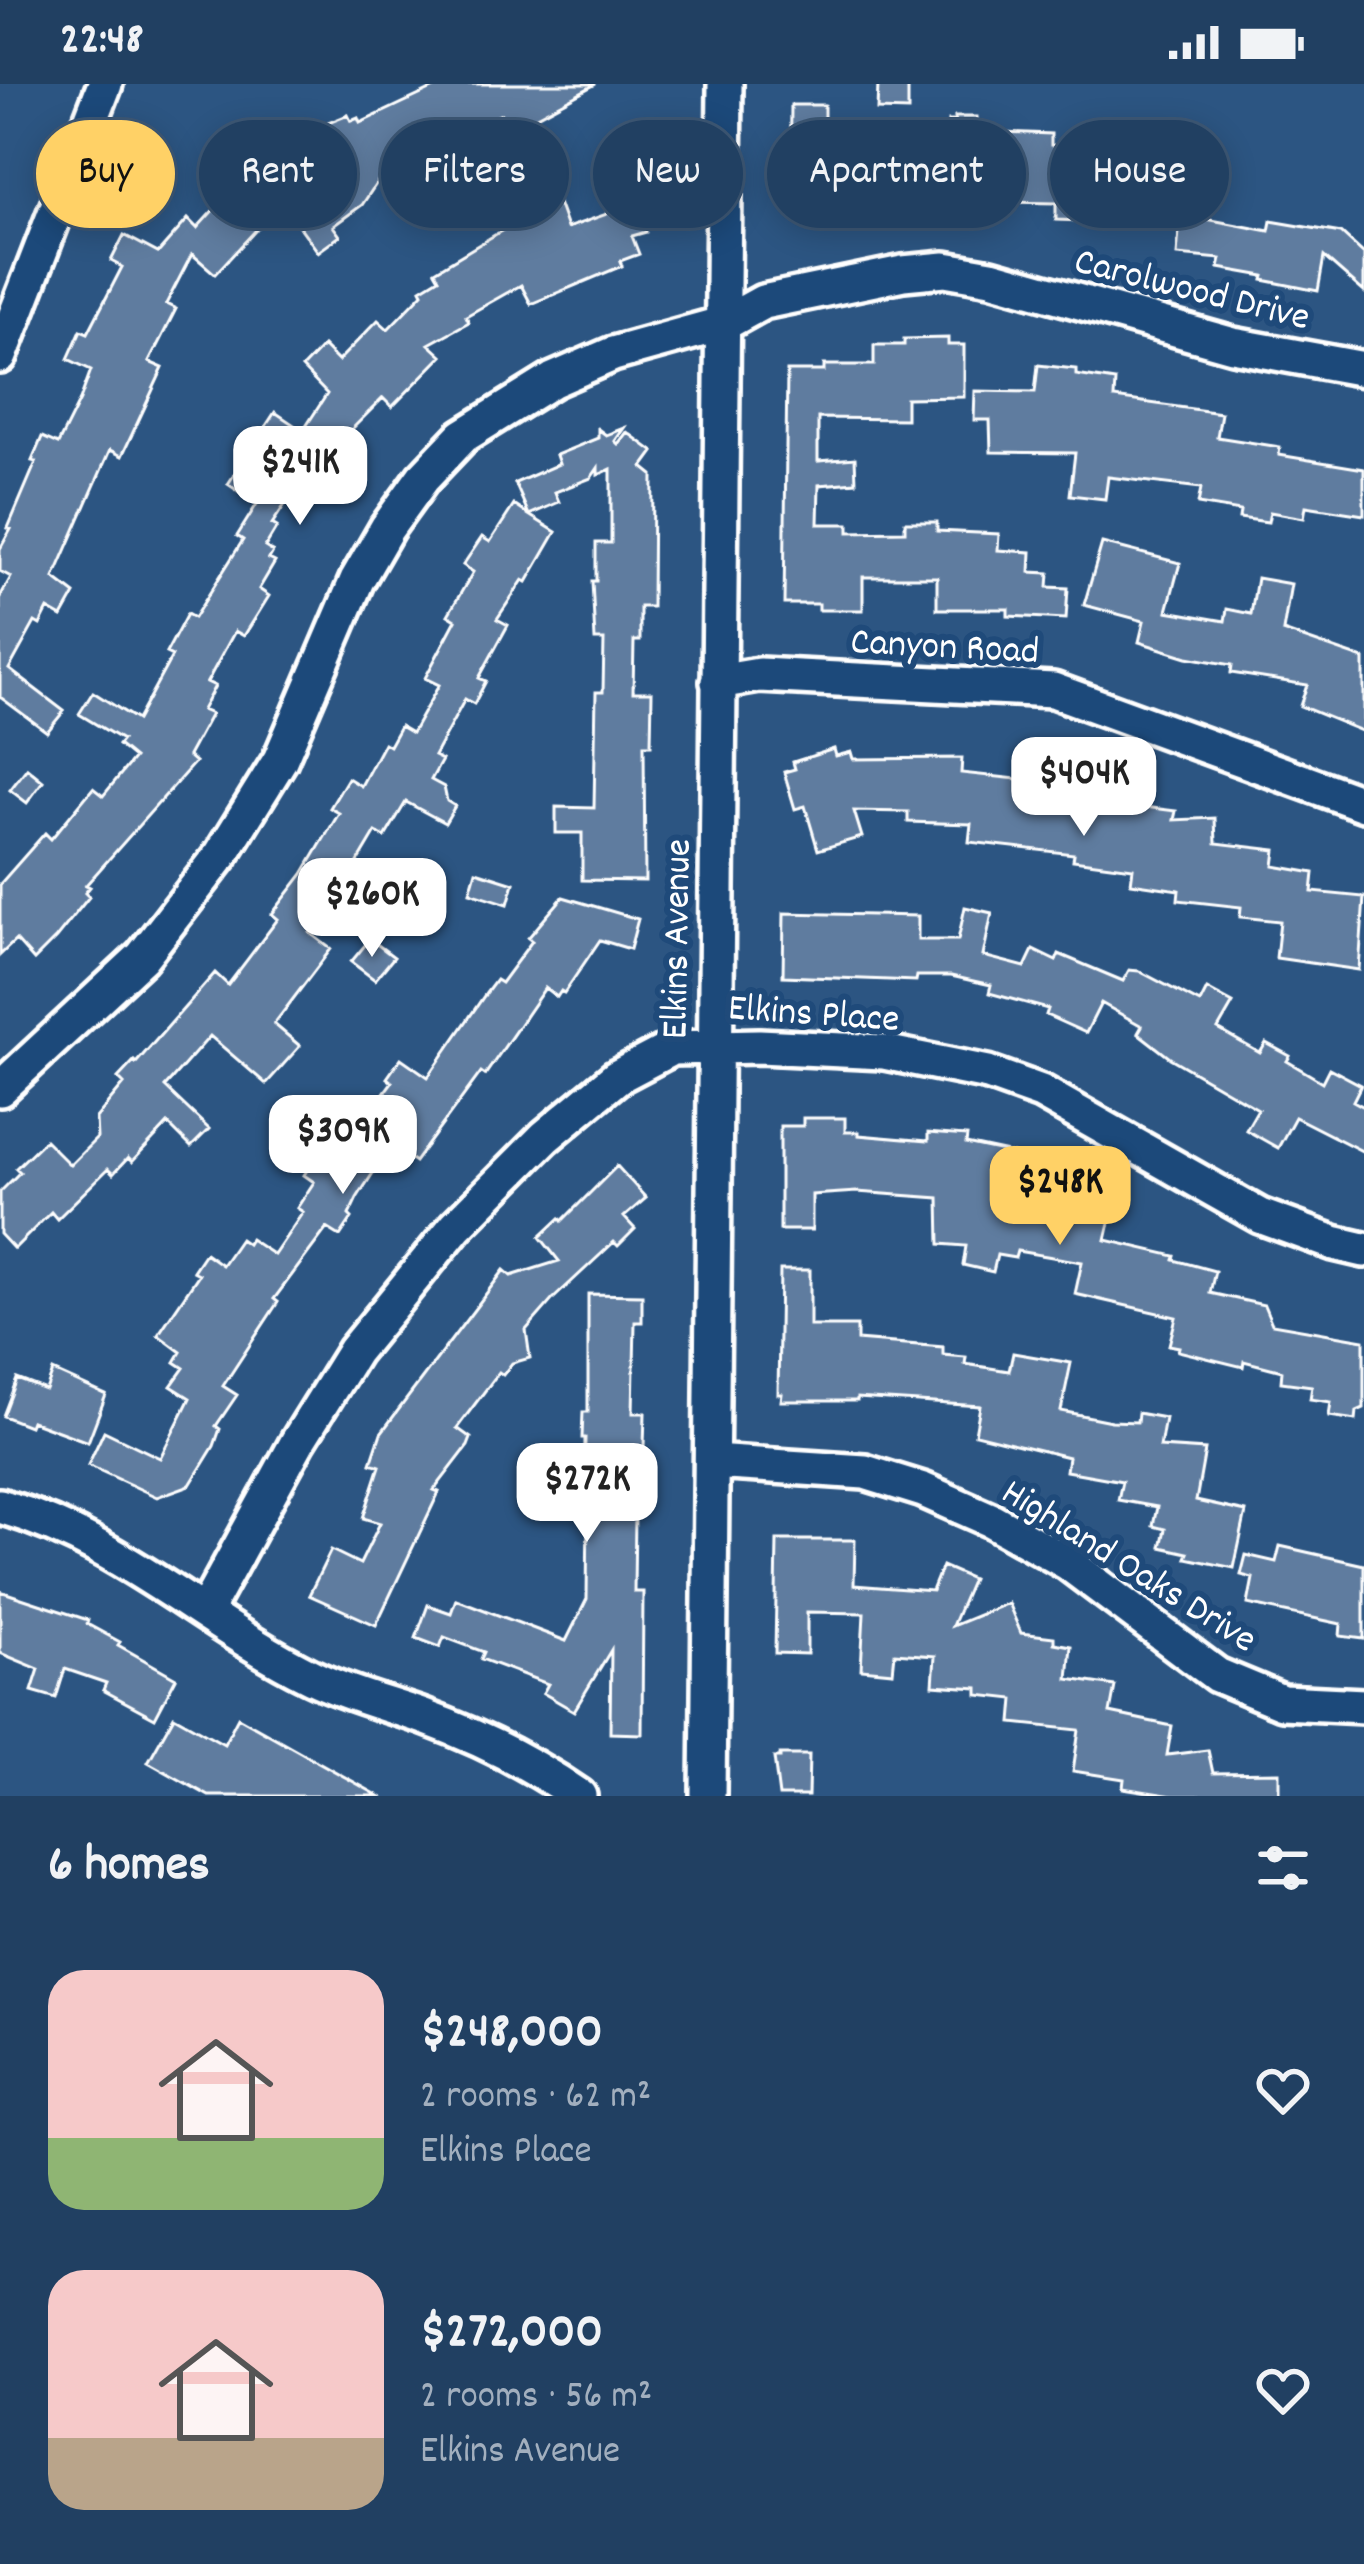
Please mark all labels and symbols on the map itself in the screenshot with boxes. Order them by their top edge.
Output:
street label: Carolwood Drive [1068,236,1315,348]
pin: $241K [216,426,384,528]
street label: Canyon Road [849,617,1040,682]
pin: $404K [1000,737,1168,839]
street label: Elkins Avenue [650,839,709,1040]
pin: $260K [288,858,456,960]
street label: Elkins Place [726,983,901,1050]
pin: $309K [259,1095,427,1197]
pin: $248K [976,1146,1144,1248]
pin: $272K [503,1443,671,1545]
street label: Highland Oaks Drive [989,1468,1266,1669]

